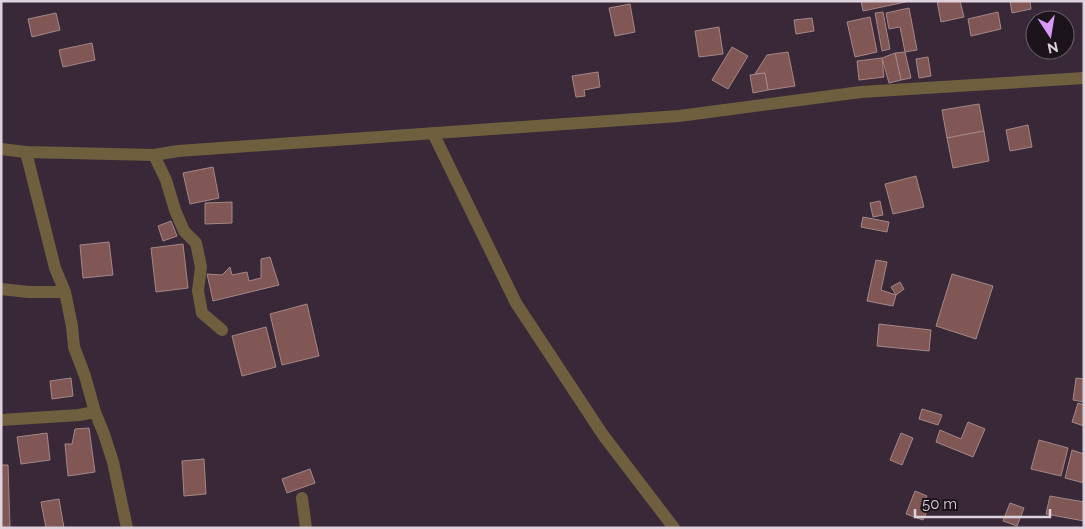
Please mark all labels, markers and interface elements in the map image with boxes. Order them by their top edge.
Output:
north arrow [1025,10,1075,60]
text: N [1046,39,1060,57]
scale bar [915,486,1050,518]
text: 50 m [922,495,957,513]

